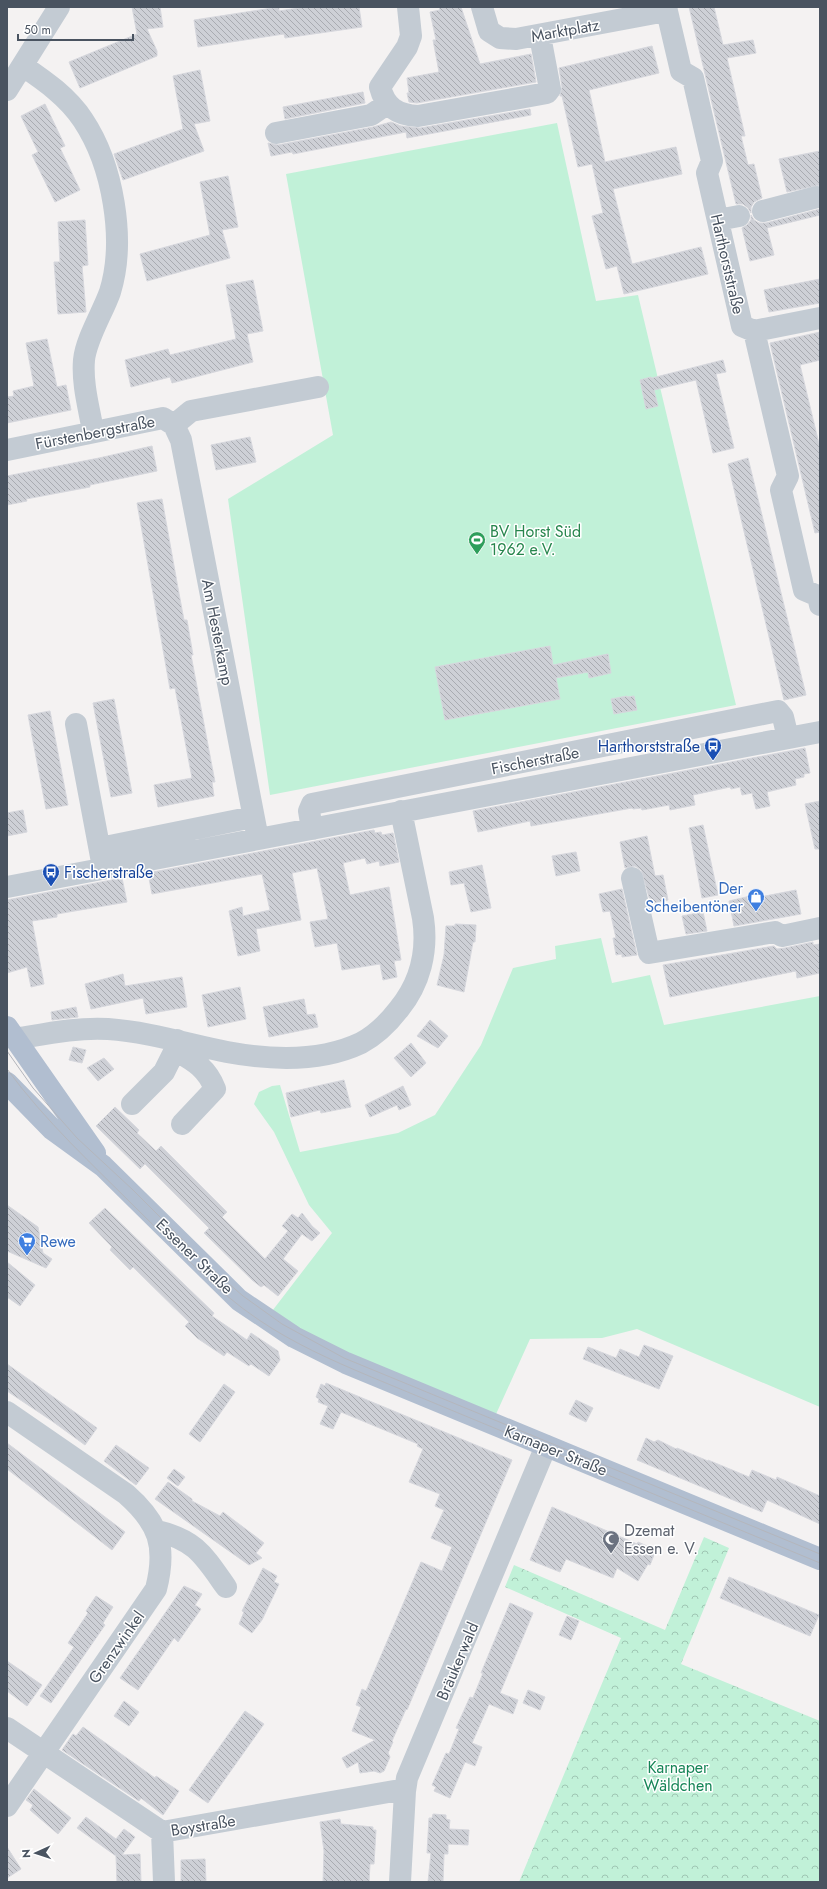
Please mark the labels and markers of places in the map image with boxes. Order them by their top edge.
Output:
place label: BV Horst Süd 1962 e.V. [490,520,581,561]
sports icon: BV Horst Süd 1962 e.V. [467,530,487,555]
place label: Harthorststraße [598,735,700,758]
bus stop icon: Harthorststraße [703,736,723,761]
place label: Fischerstraße [64,861,153,884]
bus stop icon: Fischerstraße [41,862,61,887]
place label: Der Scheibentöner [645,877,744,918]
shop icon: Der Scheibentöner [746,887,766,912]
place label: Rewe [40,1230,76,1253]
supermarket icon: Rewe [17,1231,37,1256]
place label: Dzemat Essen e. V. [624,1519,698,1560]
mosque icon: Dzemat Essen e. V. [601,1529,621,1554]

